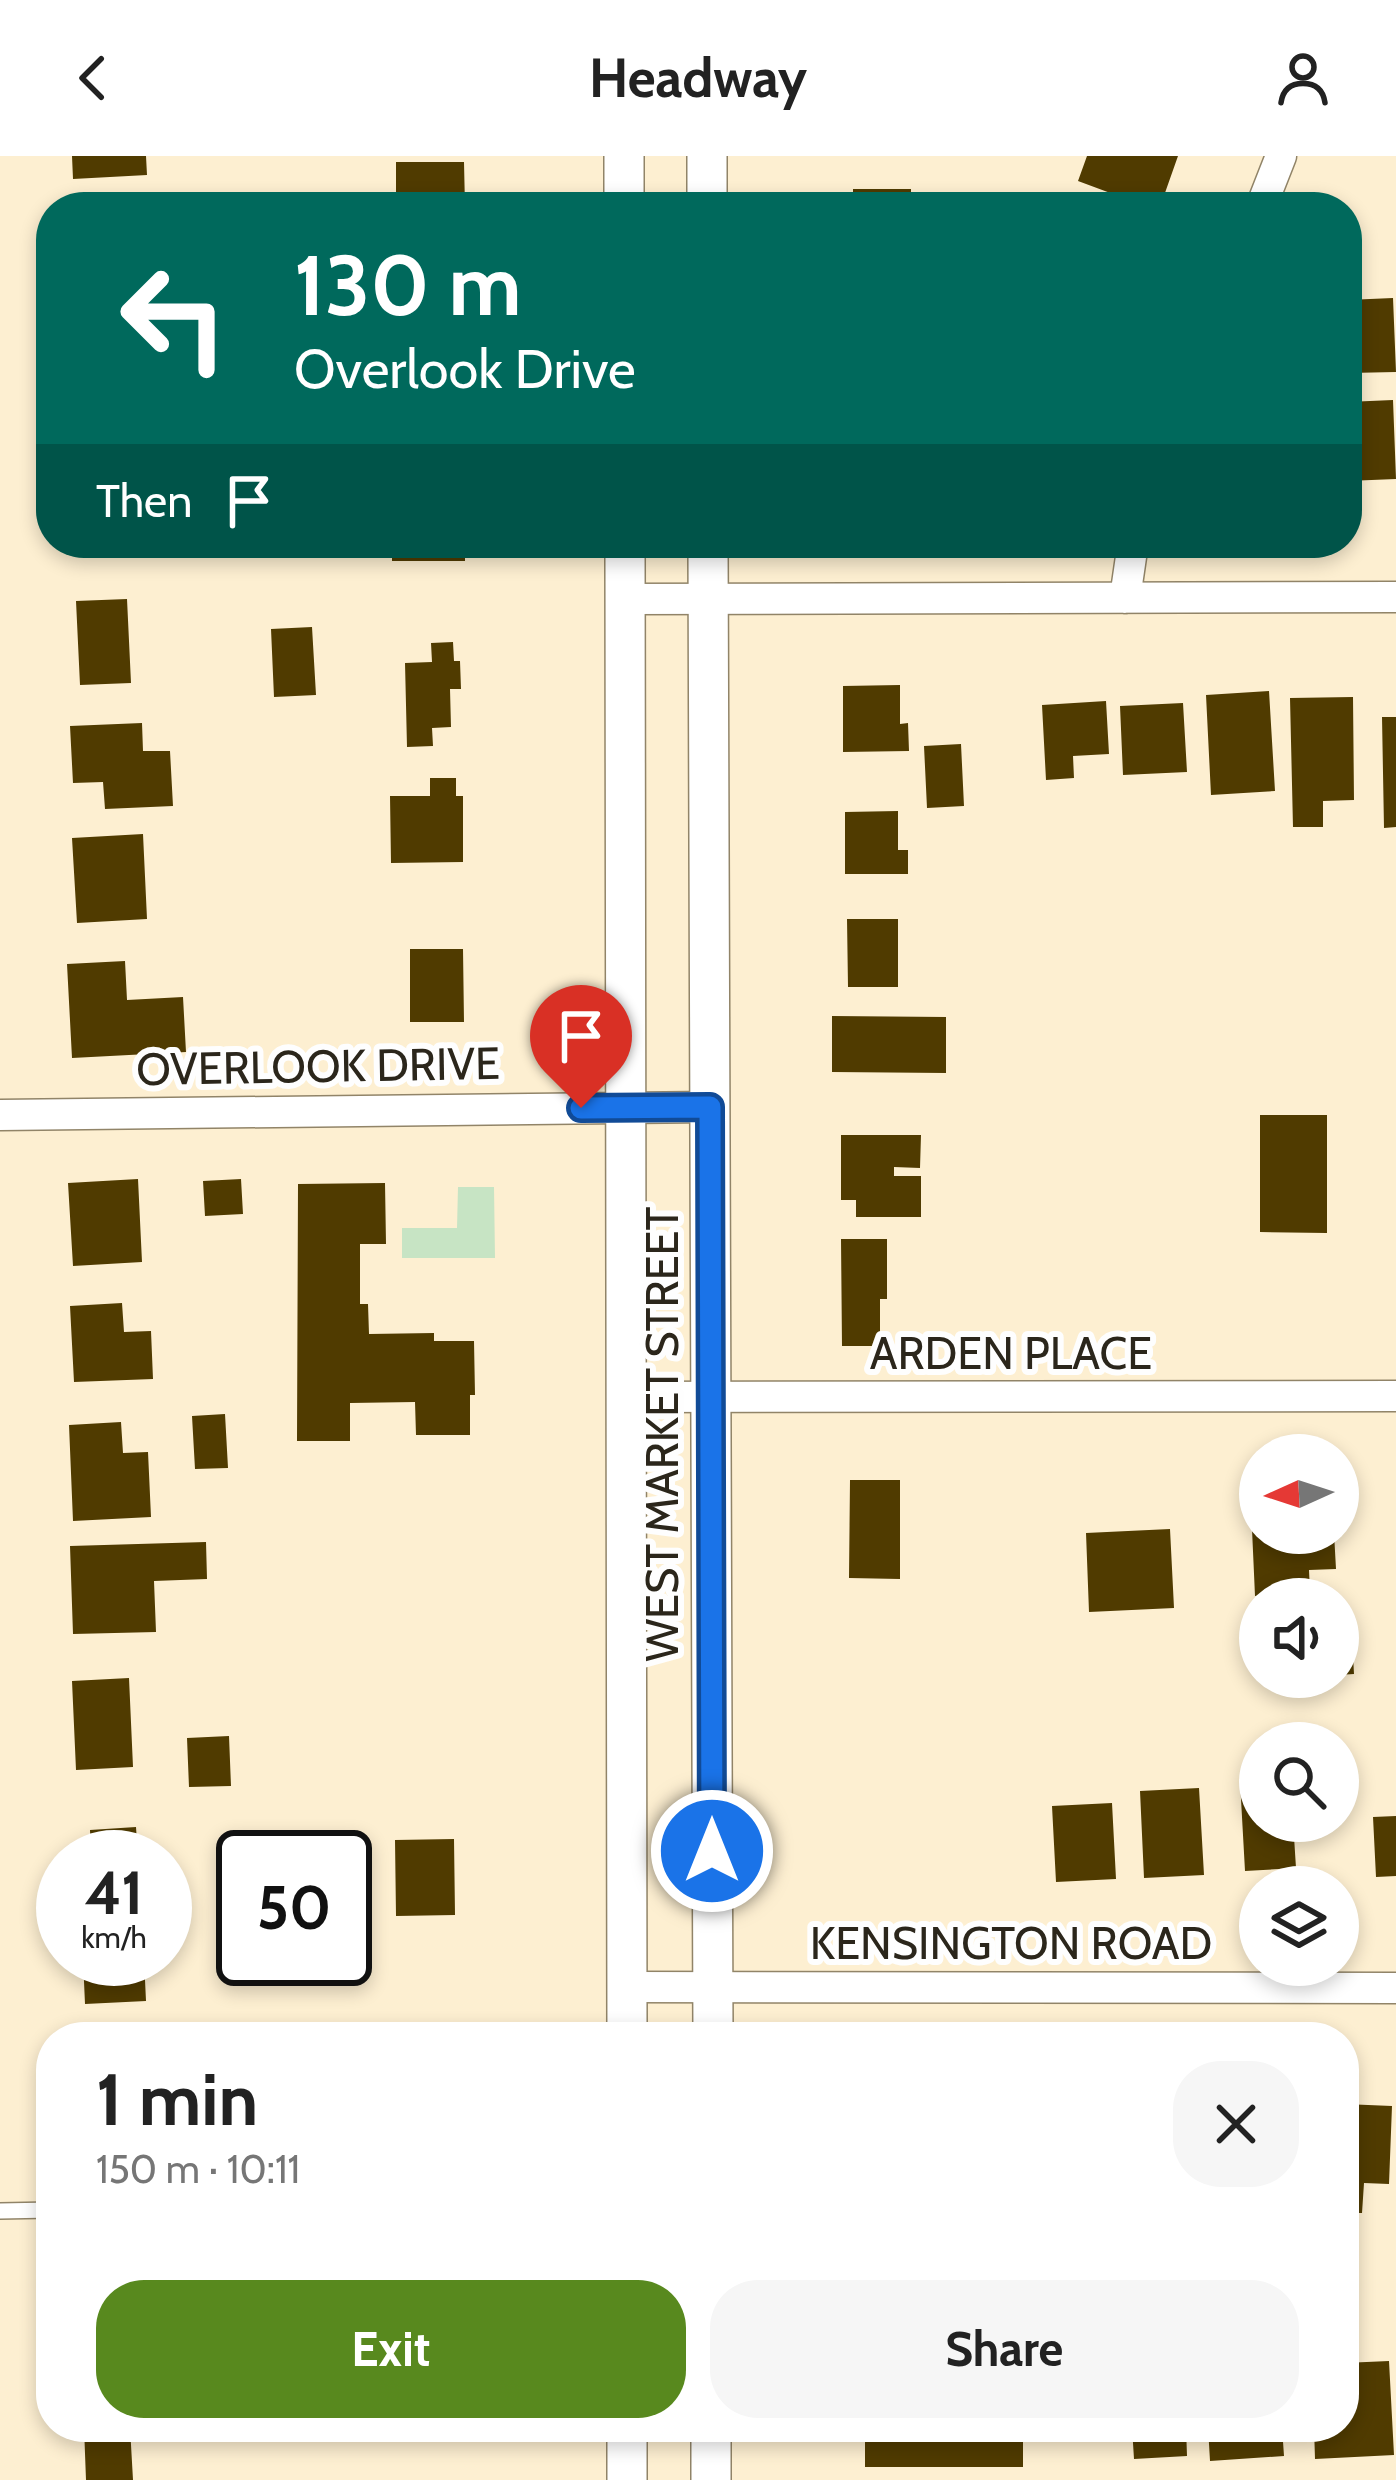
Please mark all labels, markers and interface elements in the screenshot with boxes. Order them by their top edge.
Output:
icon: back [60,45,126,111]
text: Headway [589,45,807,111]
icon: person [1270,45,1336,111]
text: 130 m [294,234,521,336]
icon: left [96,240,252,396]
text: Overlook Drive [294,336,636,402]
icon: arrive [216,468,282,534]
text: Then [96,474,192,528]
pin [530,985,632,1108]
icon: arrive [548,1003,614,1069]
street label: OVERLOOK DRIVE [136,1036,500,1096]
street label: WEST MARKET STREET [635,1206,689,1662]
street label: ARDEN PLACE [870,1326,1152,1380]
north arrow [1239,1434,1359,1554]
map controls [1239,1434,1359,1986]
button: sound [1239,1578,1359,1698]
button: search [1239,1722,1359,1842]
position arrow [649,1788,775,1914]
speed limit sign: 50 [216,1830,372,1986]
text: 41 [85,1856,143,1929]
button: layers [1239,1866,1359,1986]
street label: KENSINGTON ROAD [810,1916,1212,1970]
text: km/h [81,1919,147,1956]
text: 1 min [96,2056,258,2143]
button: close [1173,2061,1299,2187]
text: 150 m · 10:11 [96,2145,300,2193]
button: Exit [96,2280,686,2418]
button: Share [710,2280,1299,2418]

